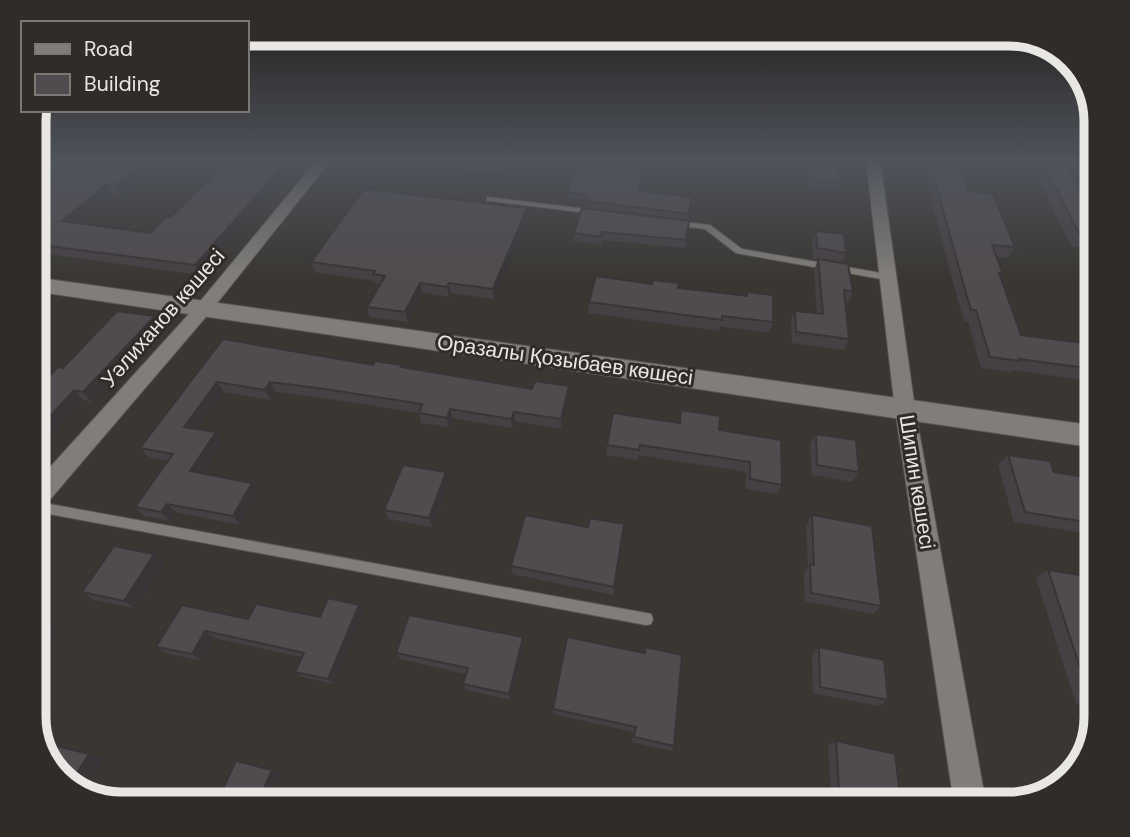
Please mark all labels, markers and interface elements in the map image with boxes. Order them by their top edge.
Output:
legend [21,21,248,112]
text: Road [84,35,133,63]
text: Building [84,70,161,98]
street label: Уәлиханов көшесі [95,243,231,393]
street label: Оразалы Қозыбаев көшесі [435,328,695,392]
street label: Шипин көшесі [893,413,941,551]

